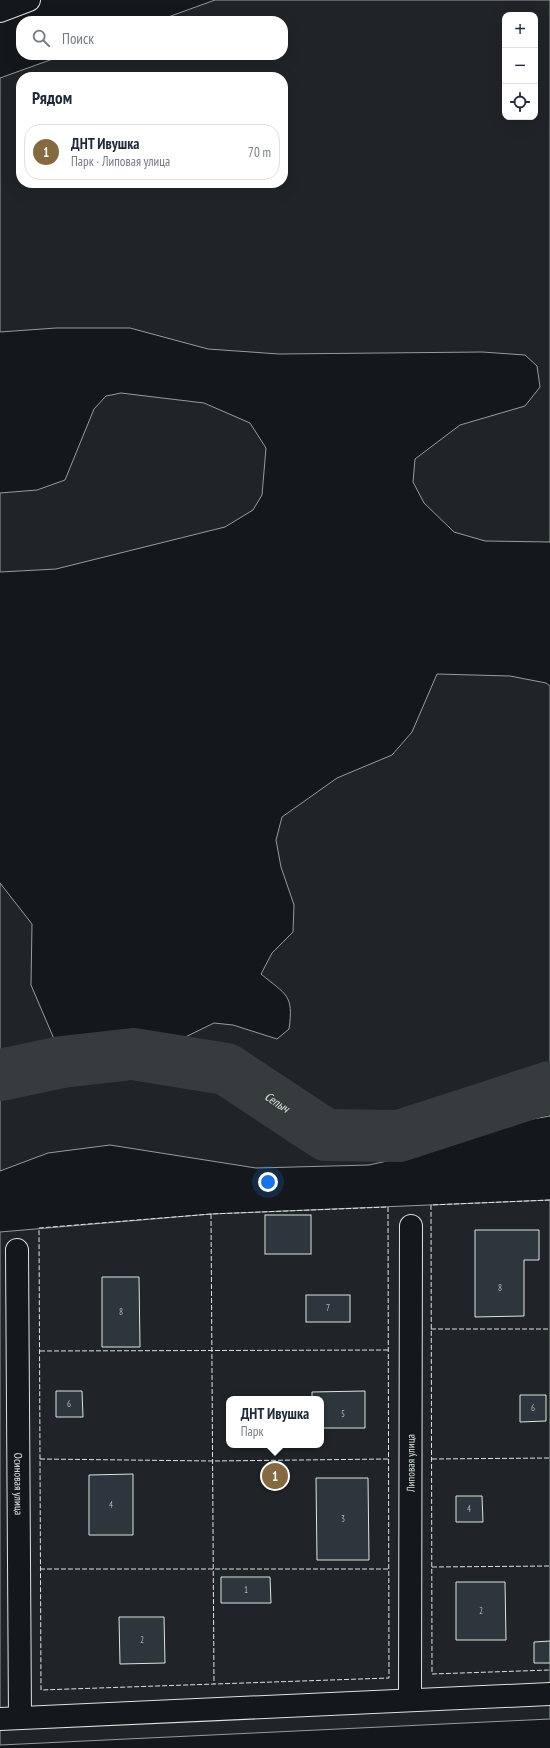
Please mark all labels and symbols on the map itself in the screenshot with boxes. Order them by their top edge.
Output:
water label: Сепыч [262,1089,293,1116]
your location [258,1172,278,1192]
house number: 8 [498,1282,502,1293]
house number: 7 [326,1302,330,1313]
house number: 8 [119,1306,123,1317]
house number: 6 [67,1398,71,1409]
house number: 6 [531,1402,535,1413]
house number: 5 [341,1408,345,1419]
street label: Липовая улица [403,1434,418,1493]
street label: Осиновая улица [11,1453,26,1515]
pin: 1 [262,1461,288,1491]
house number: 4 [109,1499,113,1510]
house number: 4 [467,1503,471,1514]
house number: 3 [341,1513,345,1524]
house number: 1 [244,1584,248,1595]
house number: 2 [479,1605,483,1616]
house number: 2 [140,1634,144,1645]

